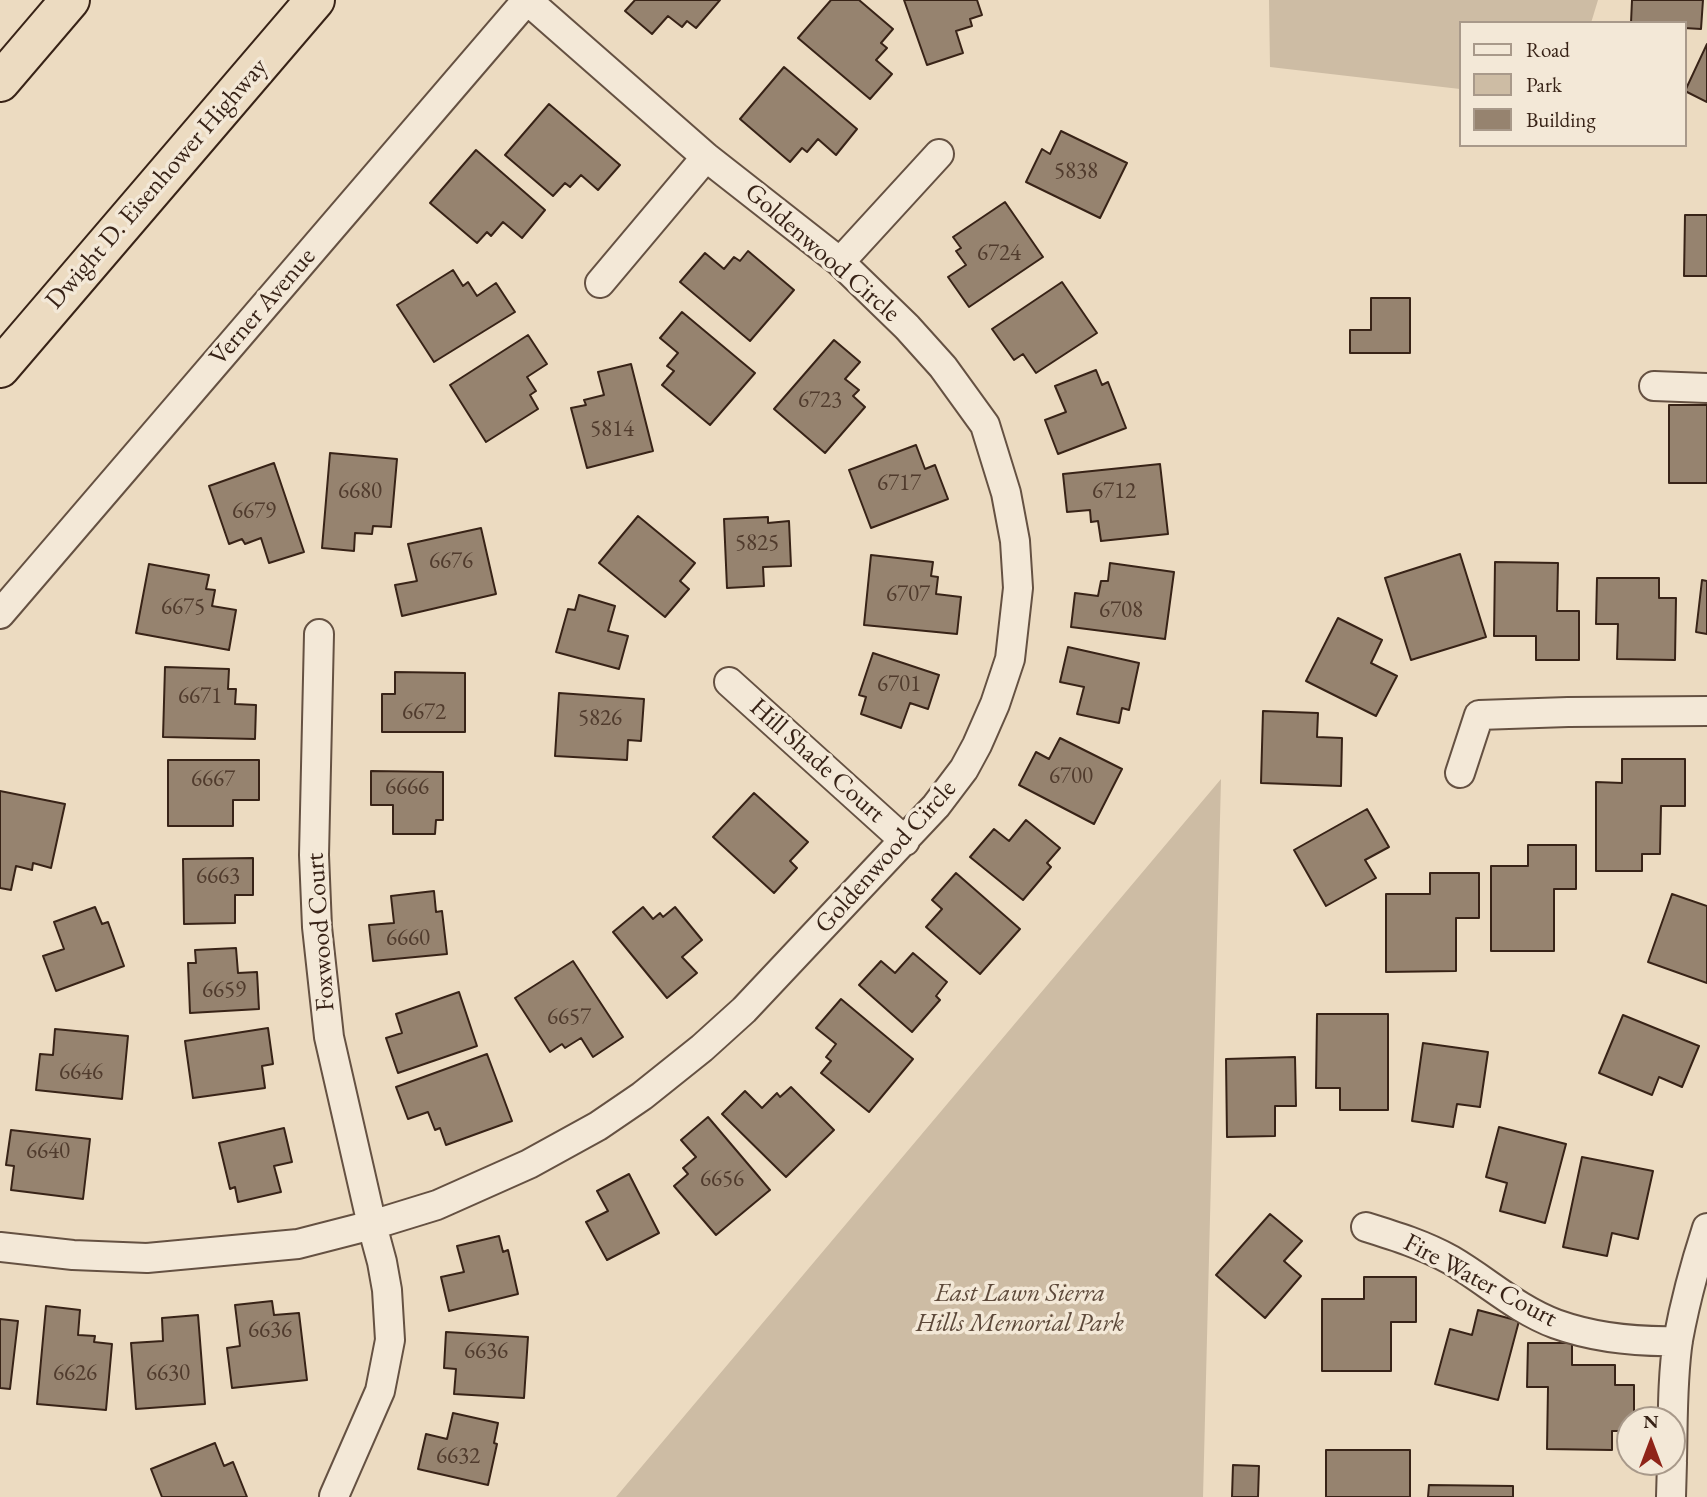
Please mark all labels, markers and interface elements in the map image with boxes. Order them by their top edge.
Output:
legend [1458,21,1686,147]
text: Road [1526,36,1570,63]
street label: Dwight D. Eisenhower Highway [39,52,275,316]
text: Park [1526,71,1562,98]
text: Building [1526,106,1596,133]
house number: 5838 [1054,158,1098,186]
street label: Goldenwood Circle [738,177,906,329]
house number: 6724 [977,240,1021,268]
street label: Verner Avenue [203,242,323,372]
house number: 6723 [798,387,842,415]
house number: 5814 [590,416,634,444]
house number: 6717 [877,470,921,498]
house number: 6680 [338,478,382,506]
house number: 6712 [1092,478,1136,506]
house number: 6679 [232,498,276,526]
house number: 5825 [735,530,779,558]
house number: 6676 [429,548,473,576]
house number: 6707 [886,581,930,609]
house number: 6675 [161,594,205,622]
house number: 6708 [1099,597,1143,625]
house number: 6701 [877,671,921,699]
house number: 6671 [178,683,222,711]
street label: Hill Shade Court [743,692,891,830]
house number: 6672 [402,699,446,727]
house number: 5826 [578,705,622,733]
house number: 6700 [1049,763,1093,791]
house number: 6667 [191,766,235,794]
house number: 6666 [385,774,429,802]
street label: Goldenwood Circle [809,774,963,940]
street label: Foxwood Court [300,852,342,1012]
house number: 6663 [196,863,240,891]
house number: 6660 [386,925,430,953]
house number: 6659 [202,977,246,1005]
house number: 6657 [547,1004,591,1032]
house number: 6646 [59,1059,103,1087]
house number: 6640 [26,1138,70,1166]
house number: 6656 [700,1166,744,1194]
street label: Fire Water Court [1398,1227,1562,1335]
park label: East Lawn Sierra Hills Memorial Park [916,1278,1124,1340]
house number: 6636 [248,1317,292,1345]
house number: 6636 [464,1338,508,1366]
house number: 6626 [53,1360,97,1388]
house number: 6630 [146,1360,190,1388]
north arrow [1616,1406,1686,1476]
text: N [1643,1409,1659,1434]
house number: 6632 [436,1443,480,1471]

